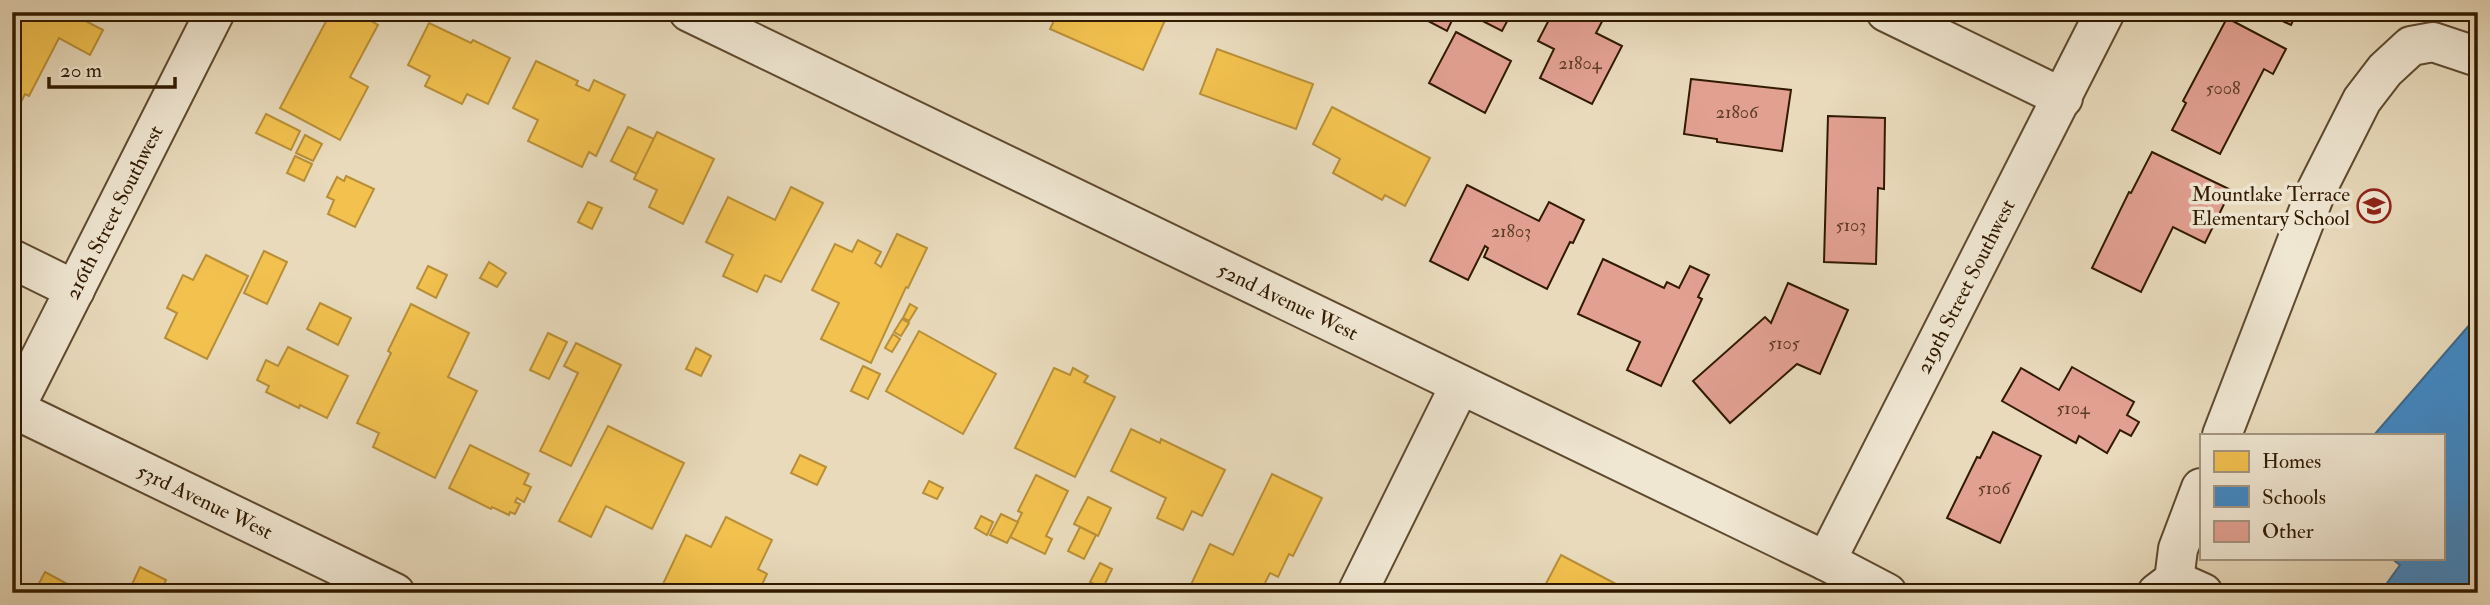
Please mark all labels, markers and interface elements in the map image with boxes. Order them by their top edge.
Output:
scale bar [49,46,175,90]
house number: 21804 [1559,52,1603,75]
text: 20 m [60,57,102,84]
house number: 5008 [2206,77,2240,100]
house number: 21806 [1716,101,1759,124]
street label: 216th Street Southwest [59,120,169,304]
place label: Mountlake Terrace Elementary School [2191,181,2351,232]
school or university icon: Mountlake Terrace Elementary School [2355,187,2393,225]
street label: 219th Street Southwest [1910,195,2021,378]
house number: 5103 [1836,214,1866,237]
house number: 21803 [1491,220,1531,243]
street label: 52nd Avenue West [1213,256,1363,347]
house number: 5105 [1768,332,1800,355]
house number: 5104 [2056,397,2091,420]
legend [2200,434,2444,560]
text: Homes [2262,448,2321,475]
street label: 53rd Avenue West [133,457,277,545]
house number: 5106 [1978,477,2011,500]
text: Schools [2262,484,2326,511]
text: Other [2262,518,2314,545]

